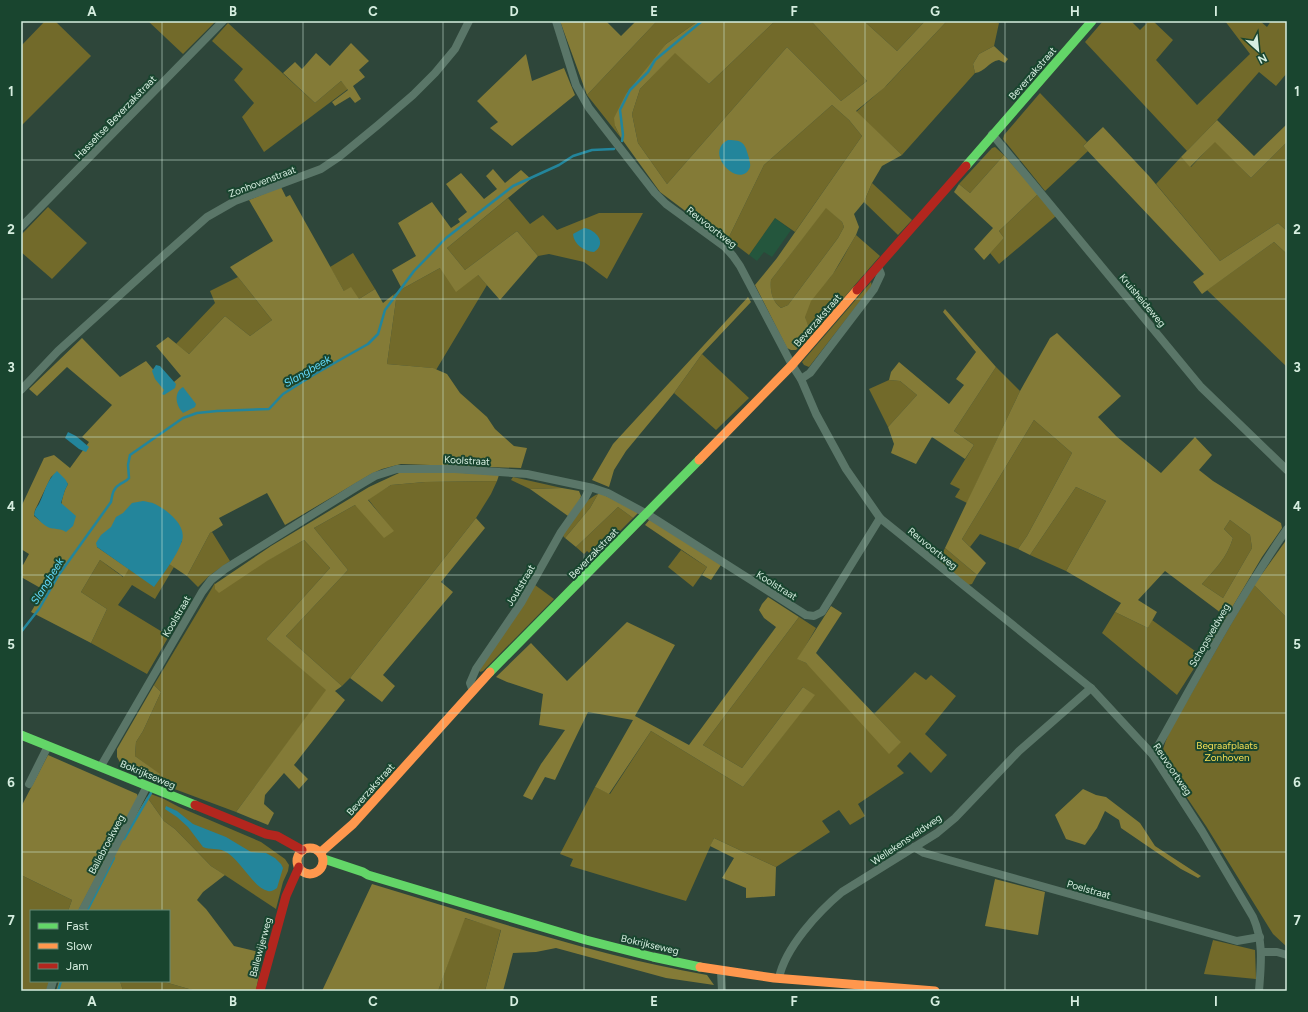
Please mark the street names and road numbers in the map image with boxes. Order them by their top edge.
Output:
street label: Beverzakstraat [1006,44,1059,103]
street label: Hasseltse Beverzakstraat [72,72,159,162]
street label: Zonhovenstraat [227,163,298,200]
street label: Reuvoortweg [684,204,740,251]
street label: Kruisheideweg [1117,271,1169,330]
street label: Beverzakstraat [791,291,844,350]
street label: Koolstraat [444,453,490,468]
street label: Reuvoortweg [905,524,960,572]
street label: Beverzakstraat [566,525,621,582]
street label: Joutstraat [503,562,538,608]
street label: Koolstraat [754,568,800,603]
street label: Koolstraat [159,593,194,639]
street label: Schopsveldweg [1186,601,1233,669]
street label: Reuvoortweg [1150,741,1195,798]
street label: Bokrijkseweg [118,757,178,792]
street label: Beverzakstraat [343,760,397,818]
street label: Wellekensveldweg [868,811,944,868]
street label: Ballebroekweg [85,812,128,876]
street label: Poelstraat [1065,877,1112,902]
street label: Ballewijerweg [246,916,275,979]
street label: Bokrijkseweg [620,932,680,957]

